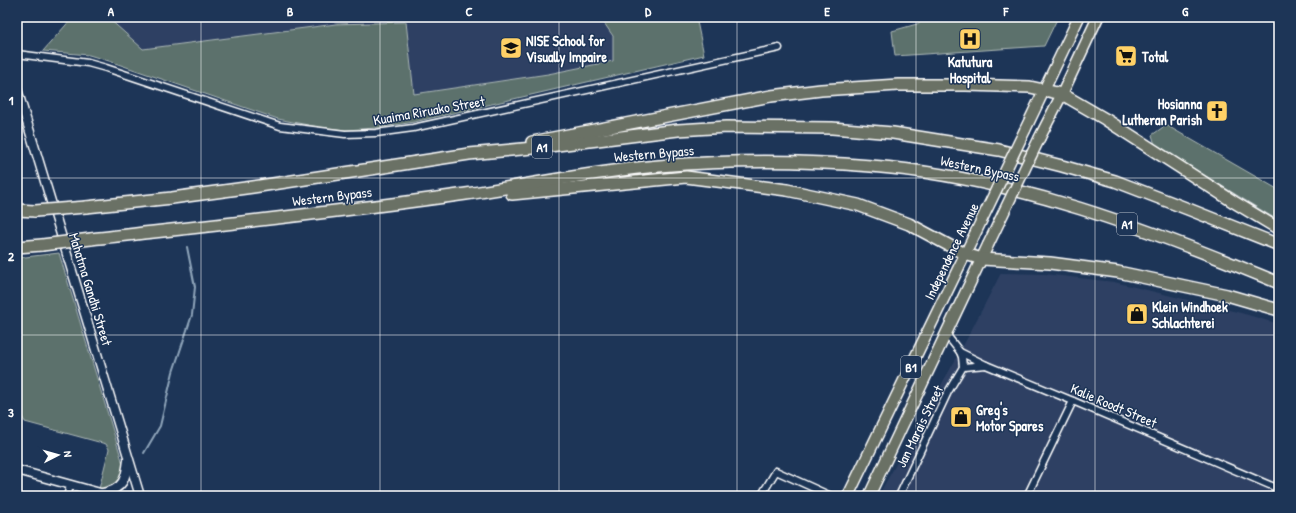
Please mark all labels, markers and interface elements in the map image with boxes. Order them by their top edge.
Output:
text: A [108,2,115,20]
text: B [287,2,294,20]
text: C [465,2,473,20]
text: D [645,2,652,20]
text: E [824,2,830,20]
text: F [1003,2,1010,20]
text: G [1182,2,1189,20]
hospital icon: Katutura Hospital [957,26,983,52]
place label: NISE School for Visually Impaire [526,31,607,68]
school or university icon: NISE School for Visually Impaire [498,35,524,61]
supermarket icon: Total [1113,43,1139,69]
place label: Total [1141,47,1168,66]
place label: Katutura Hospital [948,52,993,89]
text: 1 [9,91,14,109]
street label: Kuaima Riruako Street [372,91,486,129]
place label: Hosianna Lutheran Parish [1122,94,1203,129]
church icon: Hosianna Lutheran Parish [1204,98,1230,124]
road number: A1 [532,136,552,158]
street label: Western Bypass [613,140,695,167]
street label: Western Bypass [939,150,1021,187]
street label: Western Bypass [291,182,373,211]
street label: Independence Avenue [919,199,984,303]
road number: A1 [1117,213,1137,235]
street label: Mahatma Gandhi Street [65,230,117,348]
text: 2 [8,247,15,265]
place label: Klein Windhoek Schlachterei [1152,297,1228,332]
shop icon: Klein Windhoek Schlachterei [1124,301,1150,327]
road number: B1 [901,356,921,378]
street label: Kalie Roodt Street [1068,378,1160,432]
street label: Jan Marais Street [891,382,947,470]
place label: Greg's Motor Spares [976,400,1044,437]
text: 3 [8,403,14,421]
shop icon: Greg's Motor Spares [948,404,974,430]
north arrow [38,435,78,475]
text: N [61,450,75,458]

